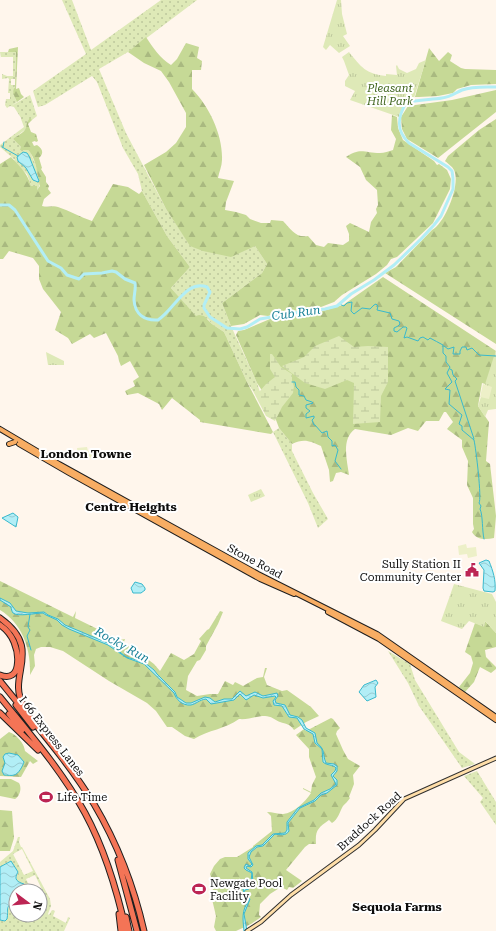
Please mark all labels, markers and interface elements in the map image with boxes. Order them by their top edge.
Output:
park label: Pleasant Hill Park [366,82,414,108]
water label: Cub Run [271,303,321,323]
district label: London Towne [40,447,132,461]
district label: Centre Heights [85,500,177,514]
street label: Stone Road [225,542,285,581]
place label: Sully Station II Community Center [360,558,461,584]
public building icon: Sully Station II Community Center [464,562,480,578]
water label: Rocky Run [91,624,152,666]
street label: I 66 Express Lanes [16,694,87,779]
sports icon: Life Time [38,789,54,805]
street label: Braddock Road [335,789,404,853]
place label: Life Time [57,791,107,804]
place label: Newgate Pool Facility [210,877,283,903]
sports icon: Newgate Pool Facility [191,881,207,897]
north arrow [8,883,48,923]
text: N [30,900,45,912]
district label: Sequoia Farms [352,900,442,914]

